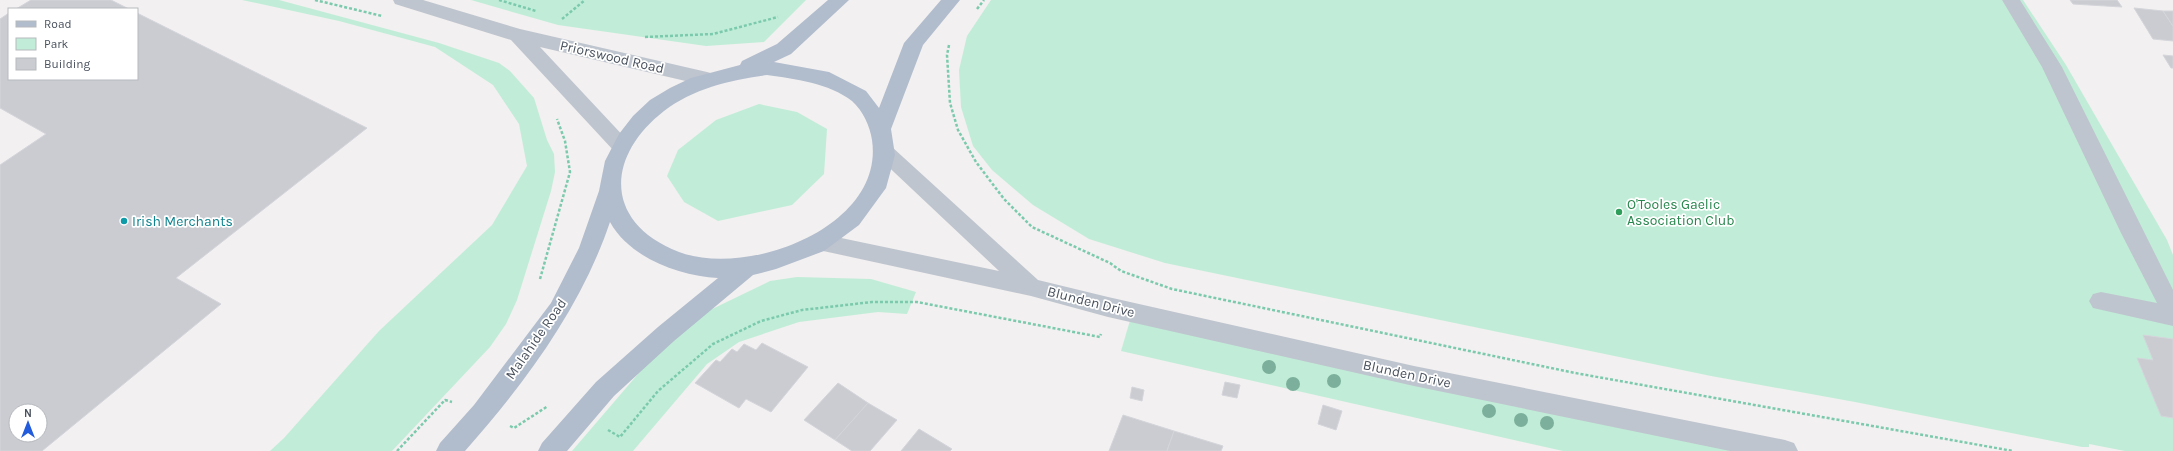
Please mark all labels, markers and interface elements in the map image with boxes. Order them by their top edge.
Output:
legend [8,8,138,80]
text: Road [44,17,72,31]
text: Park [44,37,69,51]
street label: Priorswood Road [558,37,666,77]
text: Building [44,57,91,71]
place label: O'Tooles Gaelic Association Club [1627,196,1735,229]
marker: O'Tooles Gaelic Association Club [1614,207,1624,217]
place label: Irish Merchants [132,213,233,230]
marker: Irish Merchants [119,216,129,226]
street label: Blunden Drive [1046,283,1136,321]
street label: Malahide Road [502,295,570,383]
street label: Blunden Drive [1361,356,1453,392]
north arrow [8,403,48,443]
text: N [24,407,32,420]

